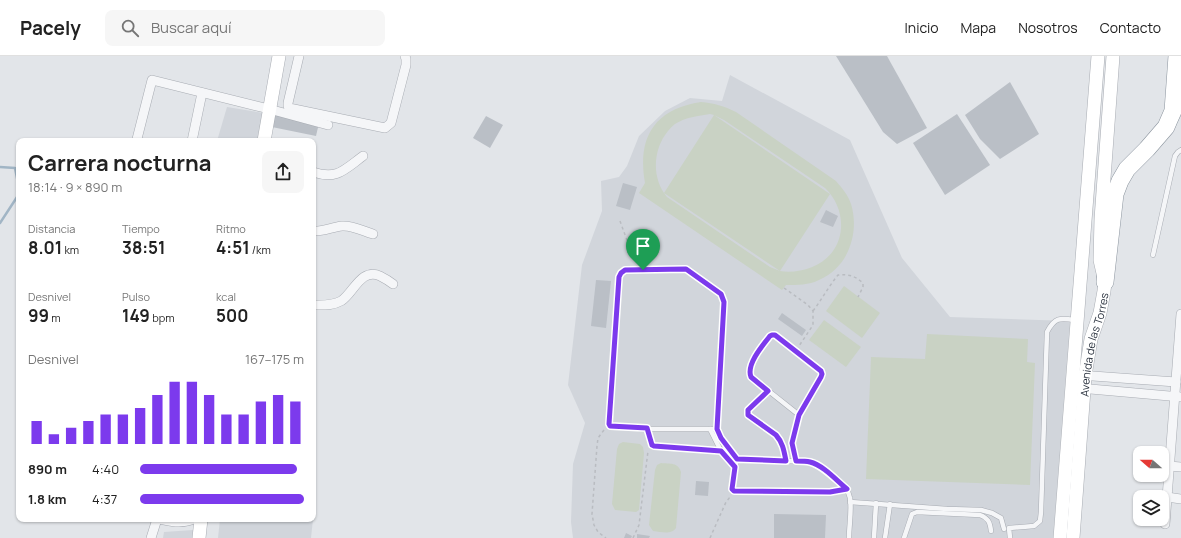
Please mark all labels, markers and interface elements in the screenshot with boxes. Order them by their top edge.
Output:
search box [105,10,385,46]
text: Pacely [20,15,81,41]
icon: search [119,17,141,39]
text: Buscar aquí [151,17,231,38]
text: Inicio [905,18,939,37]
text: Mapa [961,18,996,37]
text: Nosotros [1018,18,1078,37]
text: Contacto [1100,18,1161,37]
text: Carrera nocturna [28,148,211,178]
button: share [262,151,304,193]
text: 18:14 · 9 × 890 m [28,178,122,196]
text: Distancia [28,221,75,236]
text: Tiempo [122,221,160,236]
text: Ritmo [216,221,246,236]
pin [626,229,660,270]
icon: arrive [632,235,654,257]
text: 8.01 [28,236,62,259]
text: 38:51 [122,236,166,259]
text: 4:51 [216,236,250,259]
text: km [62,242,79,257]
text: /km [250,242,271,257]
text: Desnivel [28,289,71,304]
text: Pulso [122,289,150,304]
text: kcal [216,289,236,304]
street label: Avenida de las Torres [1076,291,1111,397]
text: 99 [28,304,49,327]
text: 149 [122,304,150,327]
text: 500 [216,304,248,327]
text: m [49,310,61,325]
text: bpm [150,310,175,325]
text: Desnivel [28,350,79,368]
text: 167–175 m [245,350,304,368]
north arrow [1133,446,1169,482]
map controls [1133,446,1169,526]
text: 890 m [28,460,67,478]
text: 4:40 [92,460,119,478]
text: 1.8 km [28,490,66,508]
text: 4:37 [92,490,117,508]
button: layers [1133,490,1169,526]

